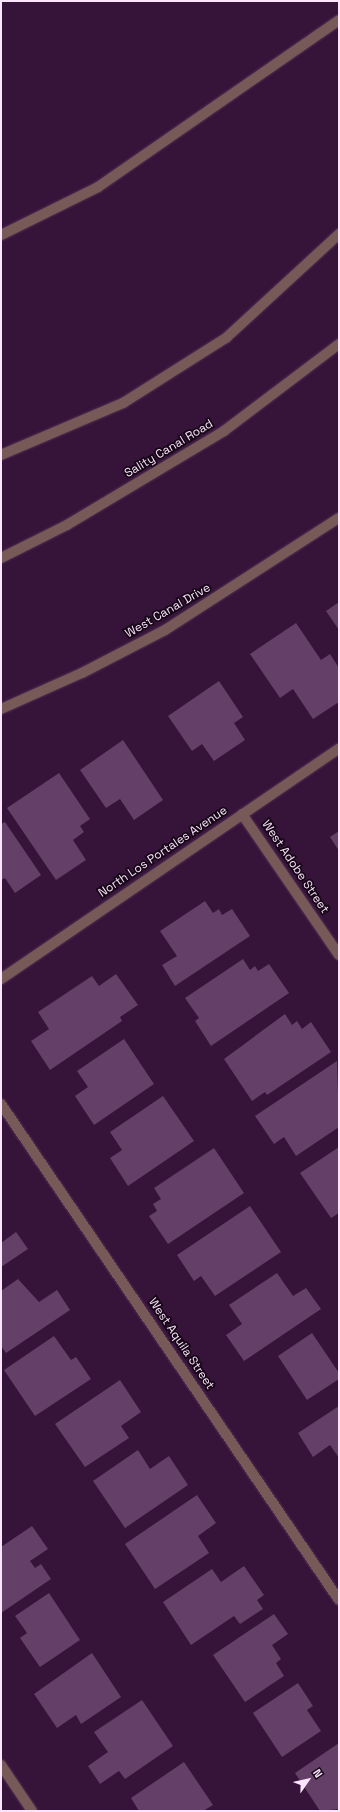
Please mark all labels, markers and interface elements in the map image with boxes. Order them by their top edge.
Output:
street label: Sality Canal Road [122,417,216,481]
street label: West Canal Drive [123,581,213,641]
street label: North Los Portales Avenue [96,803,230,901]
street label: West Adobe Street [258,818,332,916]
street label: West Aquila Street [145,1295,217,1393]
north arrow [288,1760,328,1800]
text: N [310,1766,326,1780]

